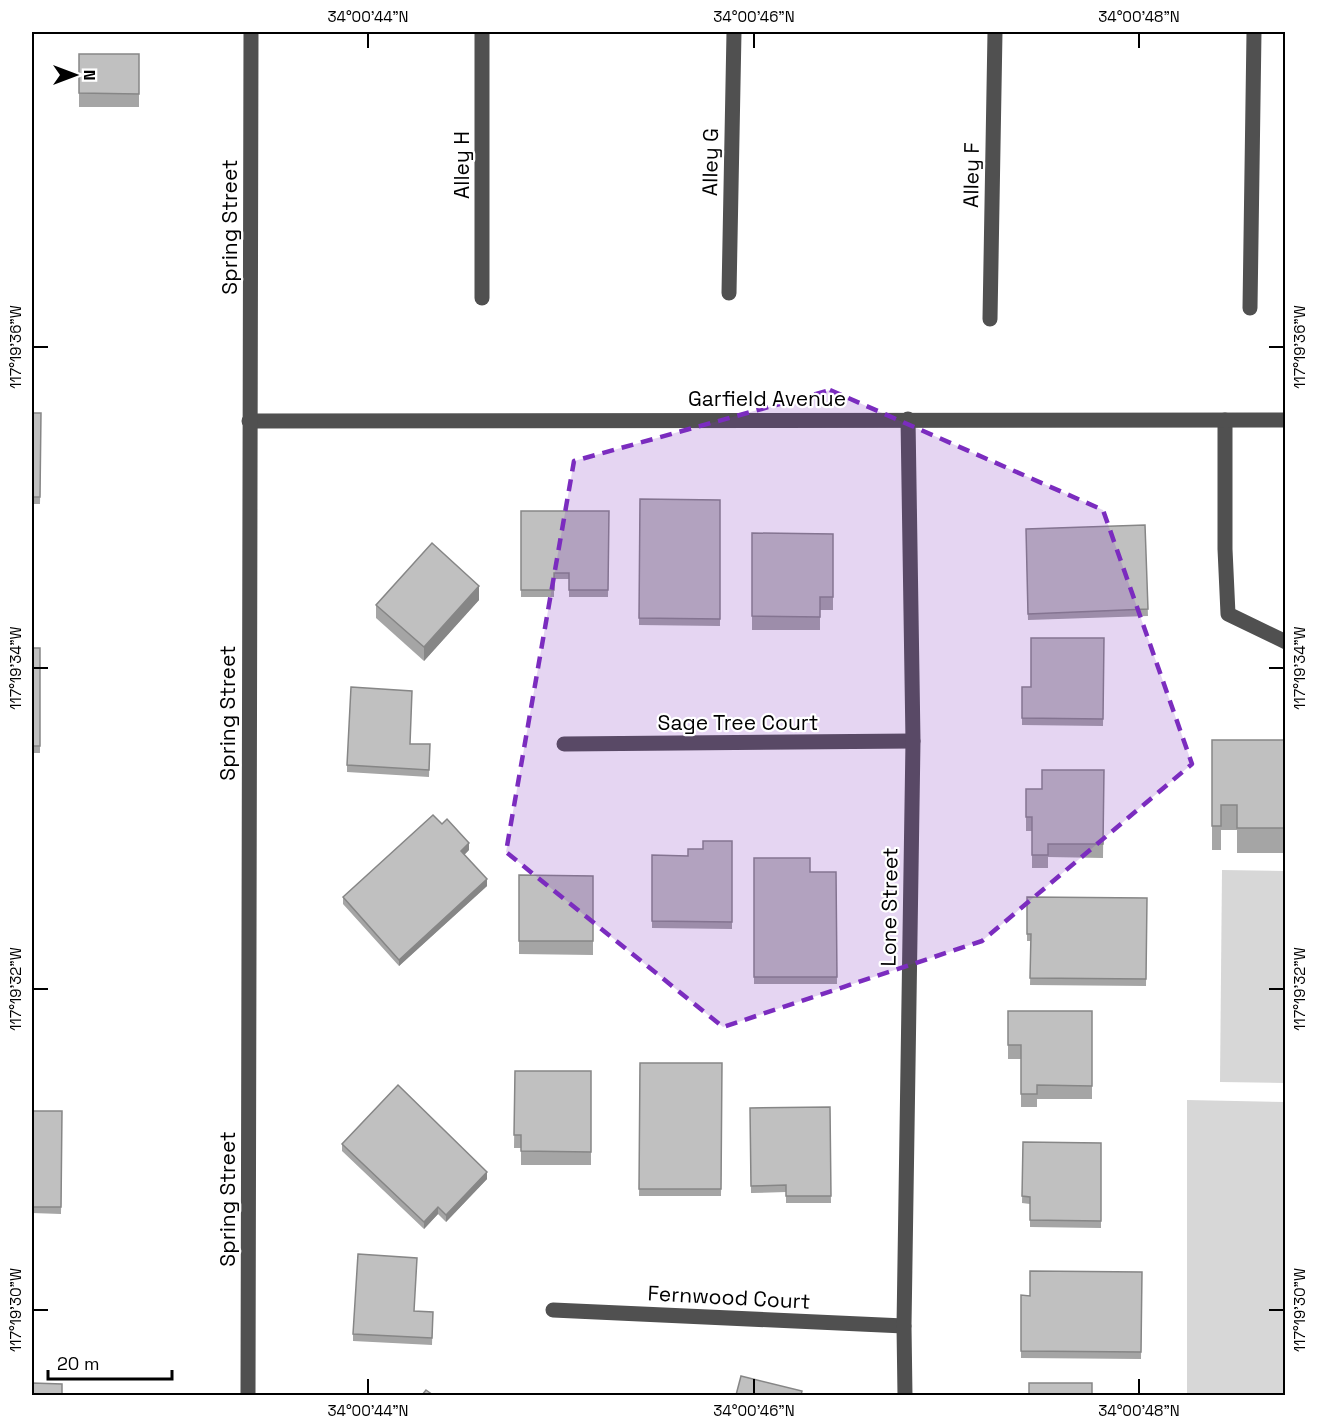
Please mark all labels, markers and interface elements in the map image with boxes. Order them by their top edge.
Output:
text: 34°00'44"N [327,7,409,26]
text: 34°00'46"N [713,7,795,26]
text: 34°00'48"N [1098,7,1180,26]
north arrow [45,45,105,105]
text: N [79,70,100,80]
street label: Alley G [696,128,724,196]
street label: Alley H [448,131,475,199]
street label: Alley F [957,142,985,208]
street label: Spring Street [216,159,243,295]
text: 117°19'36"W [6,305,25,389]
text: 117°19'36"W [1290,305,1309,389]
street label: Garfield Avenue [688,385,846,412]
text: 117°19'34"W [6,626,25,710]
text: 117°19'34"W [1290,626,1309,710]
street label: Spring Street [214,645,241,781]
street label: Sage Tree Court [658,709,818,736]
street label: Lone Street [874,847,904,967]
text: 117°19'32"W [6,947,25,1031]
text: 117°19'32"W [1290,947,1309,1031]
street label: Spring Street [214,1131,241,1267]
text: 117°19'30"W [6,1268,25,1352]
text: 117°19'30"W [1290,1268,1309,1352]
street label: Fernwood Court [647,1279,811,1315]
scale bar [48,1343,172,1381]
text: 20 m [57,1352,100,1375]
text: 34°00'44"N [327,1401,409,1420]
text: 34°00'46"N [713,1401,795,1420]
text: 34°00'48"N [1098,1401,1180,1420]

